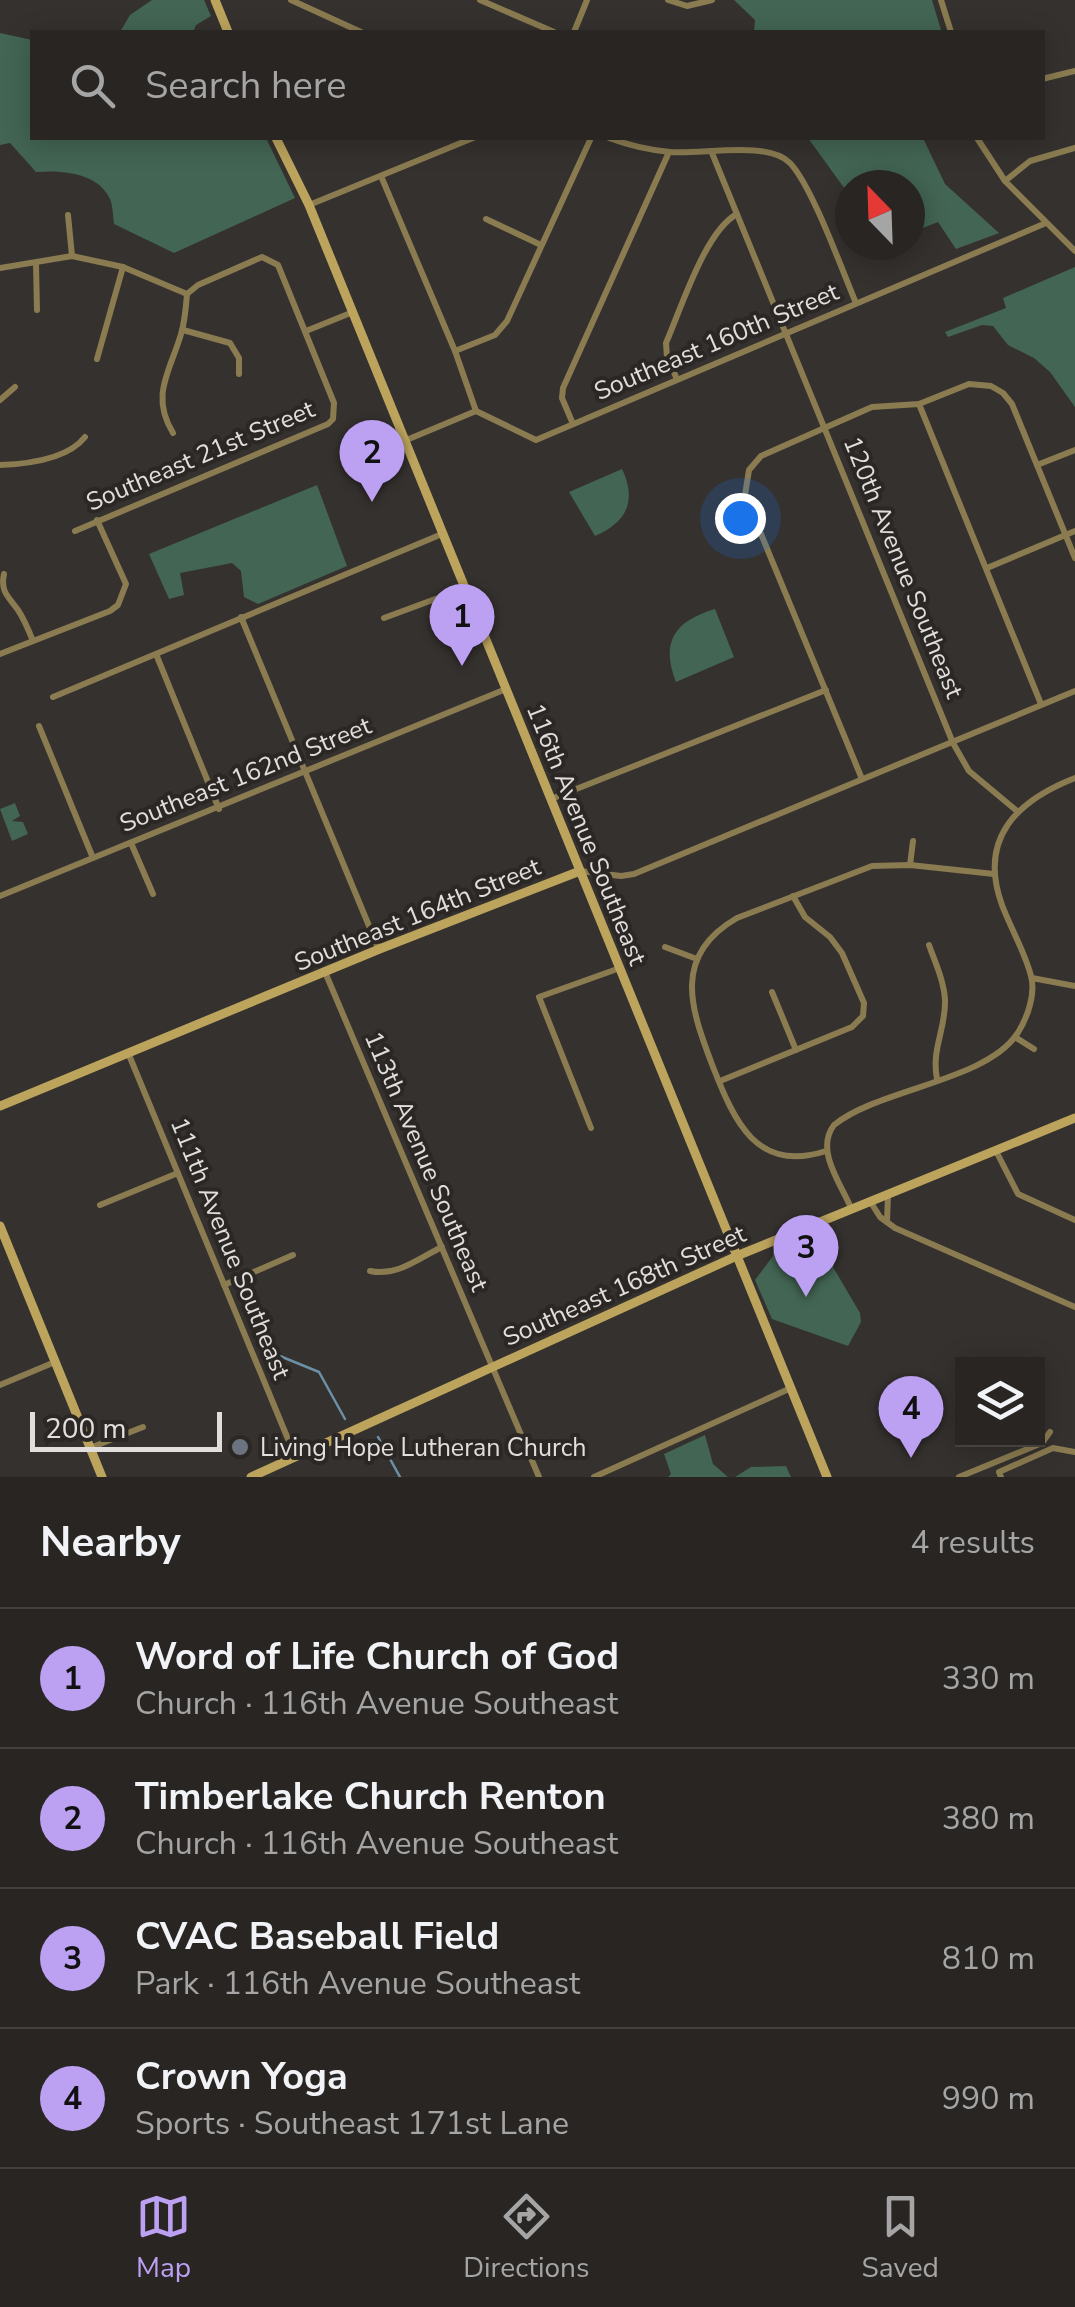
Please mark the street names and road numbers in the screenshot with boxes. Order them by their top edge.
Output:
street label: Southeast 160th Street [589,275,844,409]
street label: Southeast 21st Street [81,392,320,519]
street label: 120th Avenue Southeast [835,432,971,703]
street label: 116th Avenue Southeast [518,699,654,970]
street label: Southeast 162nd Street [115,709,376,841]
street label: Southeast 164th Street [289,850,546,980]
street label: 113th Avenue Southeast [356,1026,496,1297]
street label: 111th Avenue Southeast [162,1113,298,1384]
street label: Southeast 168th Street [498,1217,751,1355]

